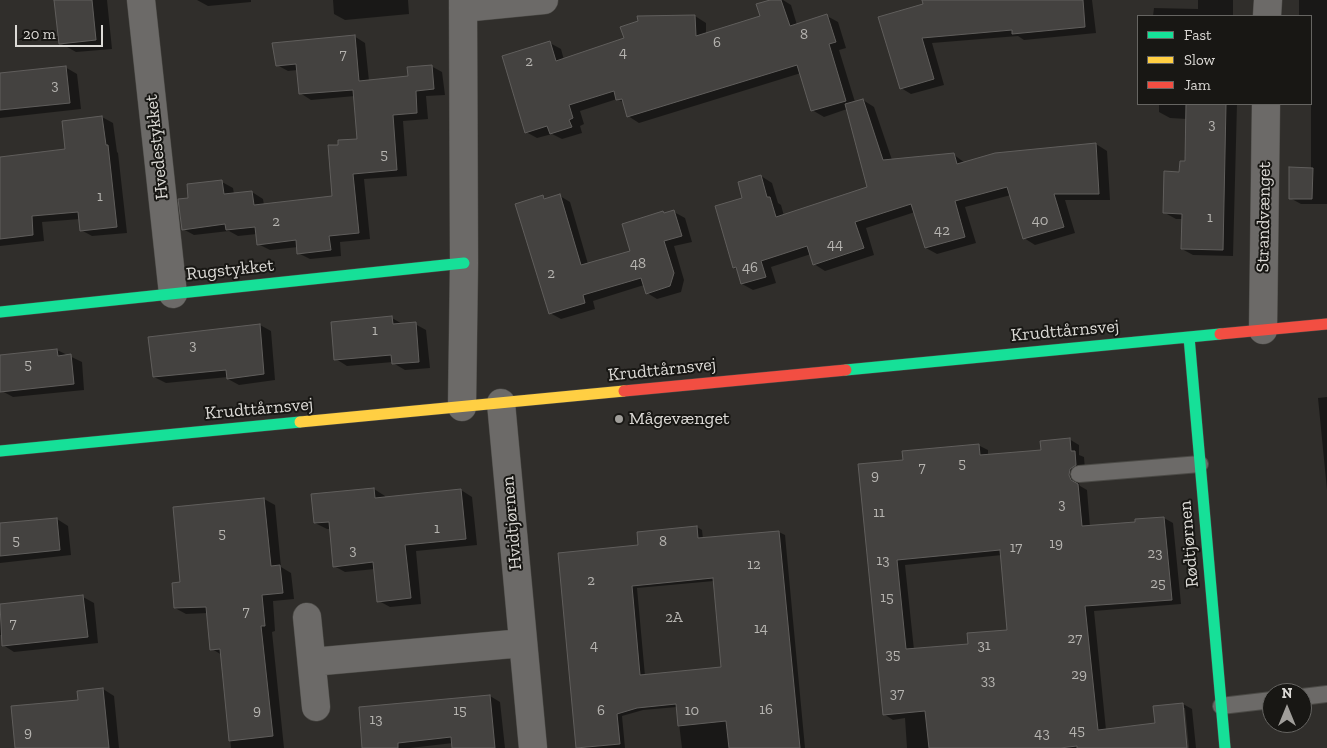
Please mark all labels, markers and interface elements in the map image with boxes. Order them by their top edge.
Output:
scale bar [18,15,105,47]
legend [1137,15,1312,105]
text: 20 m [23,25,56,43]
house number: 8 [800,26,808,44]
text: Fast [1184,26,1212,44]
house number: 6 [713,34,721,52]
house number: 4 [619,44,627,62]
house number: 7 [339,46,347,64]
text: Slow [1184,51,1215,69]
house number: 2 [525,53,533,71]
text: Jam [1184,76,1211,94]
house number: 3 [51,77,59,95]
street label: Hvedestykket [141,93,173,201]
house number: 3 [1208,116,1216,134]
house number: 5 [380,146,388,164]
street label: Strandvænget [1252,161,1276,273]
house number: 1 [97,188,103,206]
house number: 1 [1207,209,1213,227]
house number: 40 [1032,212,1048,230]
house number: 2 [272,213,280,231]
house number: 42 [934,222,950,240]
house number: 44 [827,236,843,254]
street label: Rugstykket [185,255,275,285]
house number: 48 [630,255,646,273]
house number: 46 [742,259,758,277]
house number: 2 [547,265,555,283]
street label: Krudttårnsvej [1010,316,1120,346]
house number: 1 [372,322,378,340]
house number: 3 [189,337,197,355]
street label: Krudttårnsvej [607,354,717,386]
house number: 5 [24,356,32,374]
street label: Krudttårnsvej [204,394,314,424]
place label: Mågevænget [629,408,730,430]
marker: Mågevænget [613,413,625,425]
house number: 5 [958,455,966,473]
house number: 7 [918,459,926,477]
house number: 9 [871,467,879,485]
street label: Hvidtjørnen [497,475,527,571]
house number: 3 [1058,496,1066,514]
street label: Rødtjørnen [1174,500,1204,588]
house number: 11 [873,504,885,522]
house number: 1 [434,520,440,538]
house number: 5 [218,525,226,543]
house number: 5 [12,532,20,550]
house number: 8 [659,533,667,551]
house number: 19 [1049,535,1063,553]
house number: 17 [1010,539,1022,557]
house number: 3 [349,542,357,560]
house number: 23 [1147,545,1163,563]
house number: 13 [876,552,890,570]
house number: 12 [747,556,761,574]
house number: 2 [587,572,595,590]
house number: 25 [1150,575,1166,593]
house number: 15 [880,589,894,607]
house number: 7 [242,603,250,621]
house number: 2A [665,609,683,627]
house number: 7 [9,615,17,633]
house number: 14 [754,620,768,638]
house number: 27 [1068,630,1082,648]
house number: 4 [590,637,598,655]
house number: 31 [977,637,991,655]
house number: 35 [885,646,901,664]
house number: 29 [1071,666,1087,684]
house number: 33 [981,672,995,690]
north arrow [1262,683,1312,733]
house number: 37 [890,685,904,703]
text: N [1282,685,1292,702]
house number: 16 [759,701,773,719]
house number: 9 [253,702,261,720]
house number: 15 [453,702,467,720]
house number: 6 [597,702,605,720]
house number: 10 [685,702,699,720]
house number: 13 [369,711,383,729]
house number: 45 [1069,722,1085,740]
house number: 9 [24,724,32,742]
house number: 43 [1034,725,1050,743]

